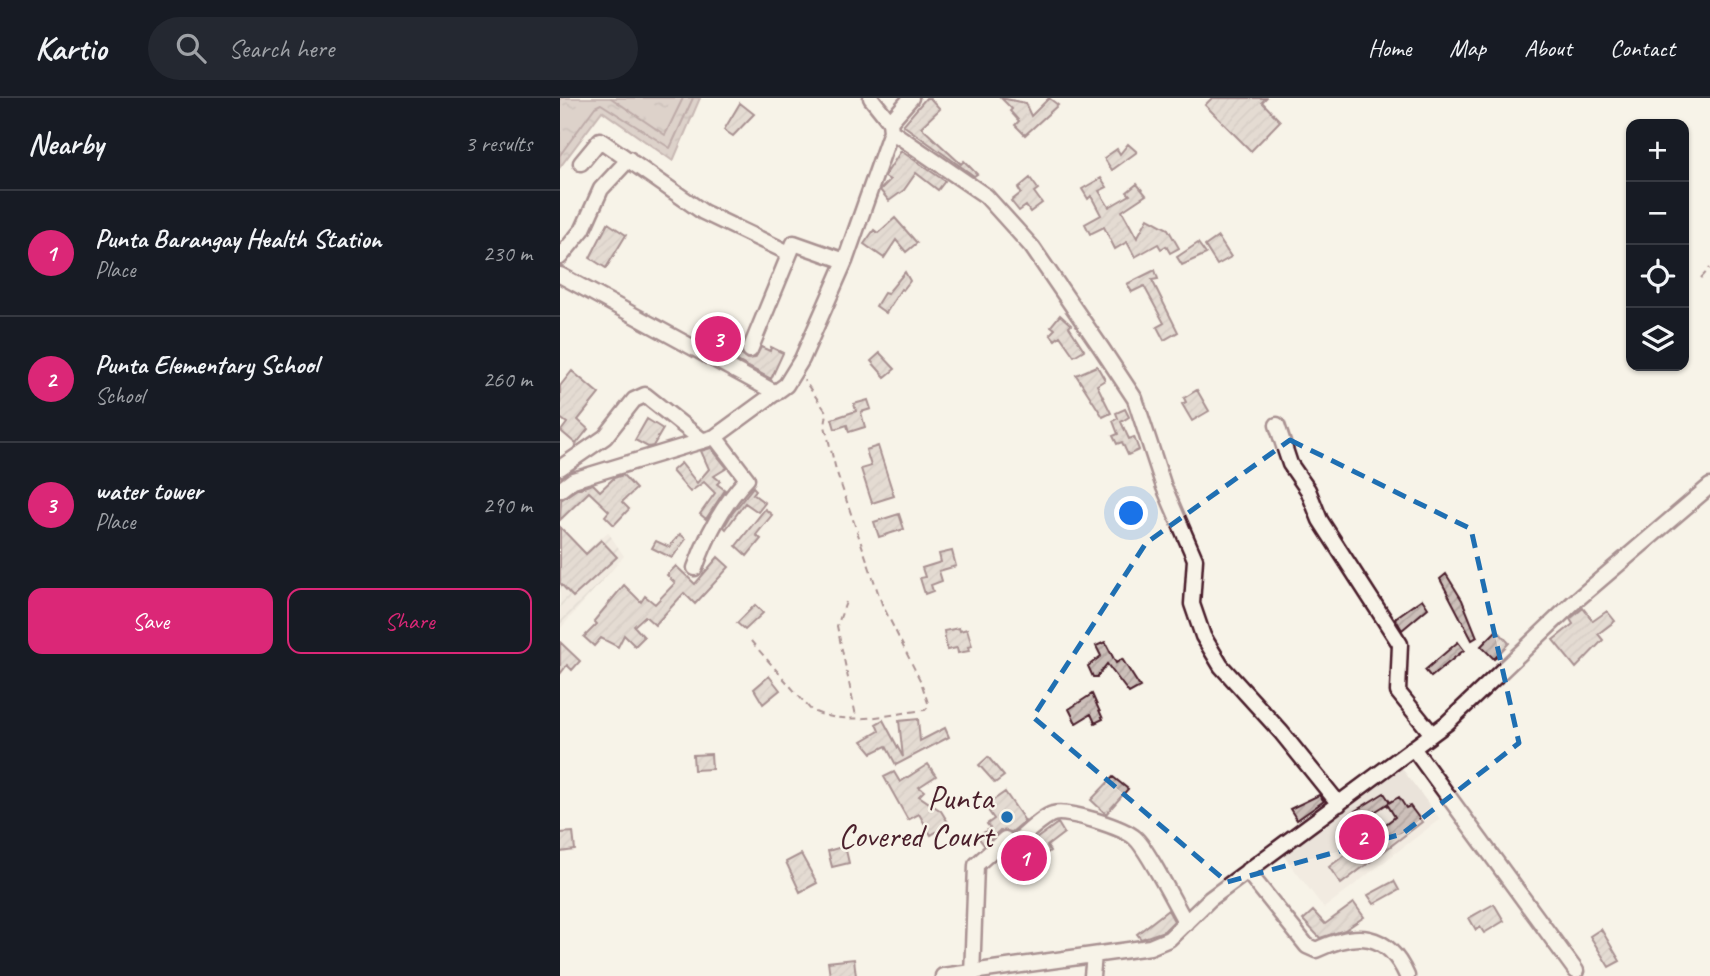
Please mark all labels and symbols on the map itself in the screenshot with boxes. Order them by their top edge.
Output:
pin: 3 [695,313,741,365]
your location [1114,496,1148,530]
place label: Punta Covered Court [838,777,996,857]
marker: Punta Covered Court [999,809,1015,825]
pin: 2 [1339,811,1385,863]
pin: 1 [1001,832,1047,884]

